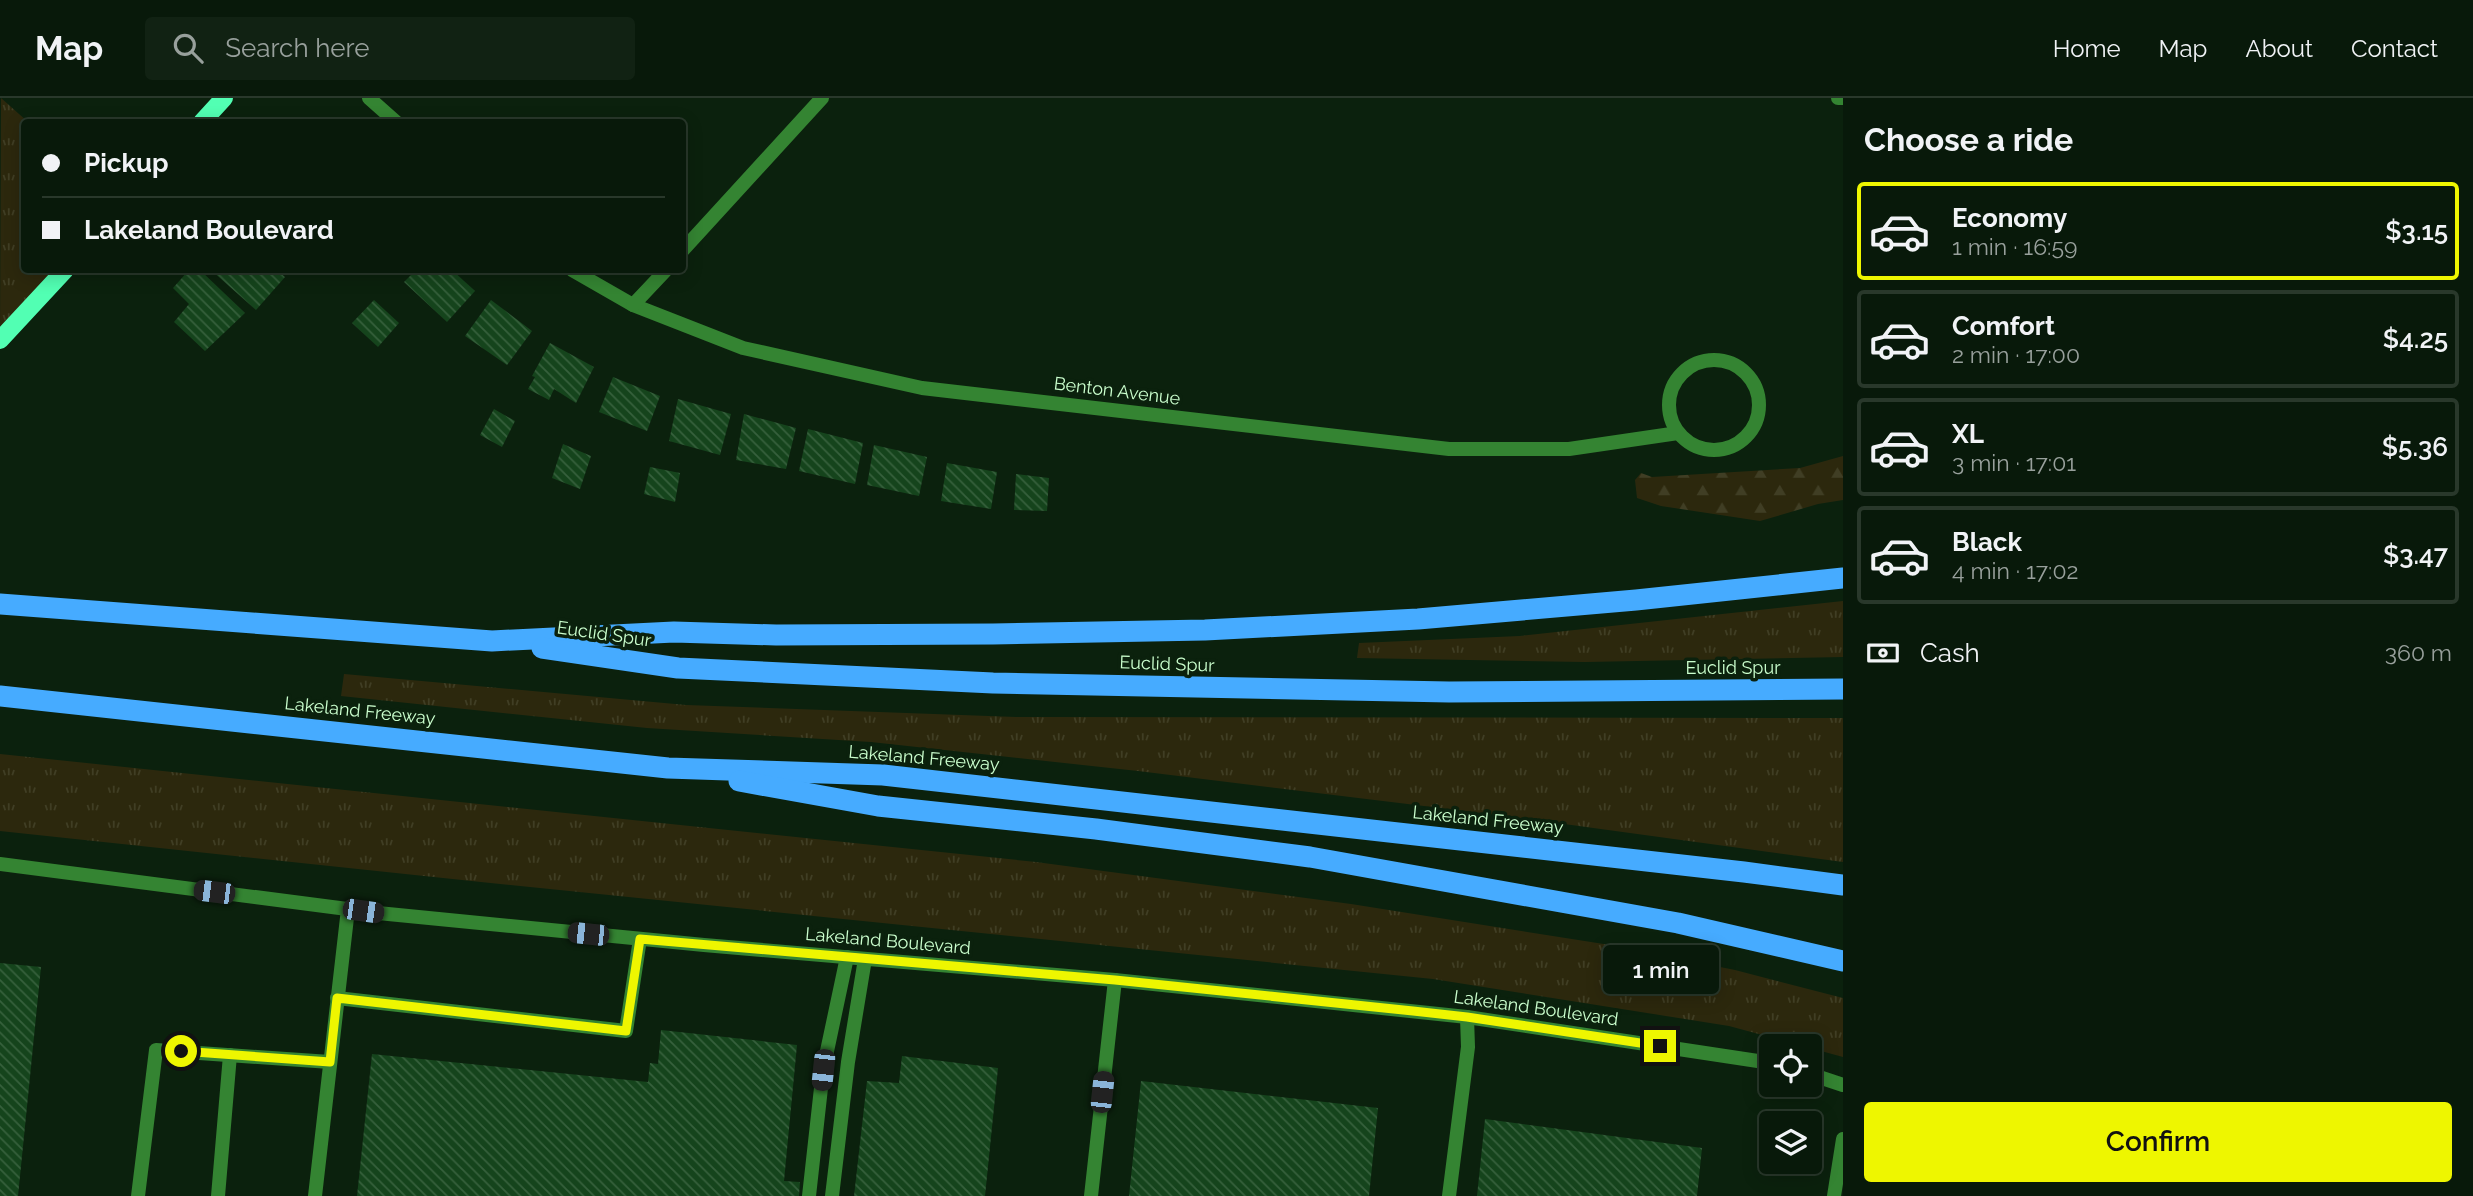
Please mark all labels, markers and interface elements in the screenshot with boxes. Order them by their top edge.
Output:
search box [145,17,635,80]
text: Map [35,29,103,68]
icon: search [169,29,207,67]
text: Search here [225,33,370,63]
text: Home [2053,34,2121,63]
text: Map [2159,34,2207,63]
text: About [2245,34,2313,63]
text: Contact [2351,34,2438,63]
text: Choose a ride [1864,121,2073,158]
text: Pickup [84,148,169,178]
icon: car [1868,200,1931,263]
text: Economy [1952,203,2067,233]
text: Lakeland Boulevard [84,215,334,245]
text: $3.15 [2385,216,2448,246]
text: 1 min · 16:59 [1952,233,2077,260]
icon: car [1868,308,1931,371]
text: Comfort [1952,311,2055,341]
text: $4.25 [2383,324,2448,354]
text: 2 min · 17:00 [1952,341,2080,368]
street label: Benton Avenue [1053,372,1182,409]
icon: car [1868,416,1931,479]
text: XL [1952,419,1984,449]
text: $5.36 [2382,432,2448,462]
text: 3 min · 17:01 [1952,449,2076,476]
icon: car [1868,524,1931,587]
text: Black [1952,527,2022,557]
text: $3.47 [2383,540,2448,570]
text: 4 min · 17:02 [1952,557,2078,584]
street label: Euclid Spur [556,616,653,651]
icon: cash [1864,634,1902,672]
text: Cash [1920,638,1980,668]
text: 360 m [2385,639,2452,666]
street label: Euclid Spur [1119,651,1216,676]
street label: Euclid Spur [1686,657,1781,678]
street label: Lakeland Freeway [284,692,437,729]
street label: Lakeland Freeway [848,740,1001,775]
street label: Lakeland Freeway [1412,801,1565,838]
car [192,879,237,905]
car [341,898,386,924]
car [567,921,610,947]
street label: Lakeland Boulevard [804,923,972,958]
callout: 1 min [1602,944,1718,993]
text: 1 min [1632,956,1690,983]
street label: Lakeland Boulevard [1452,986,1620,1029]
route end [1644,1030,1676,1062]
map controls [1759,1034,1822,1174]
button: locate [1759,1034,1822,1097]
route start [165,1035,197,1067]
car [811,1048,836,1092]
car [1090,1070,1115,1114]
button: Confirm [1864,1102,2452,1182]
button: layers [1759,1111,1822,1174]

